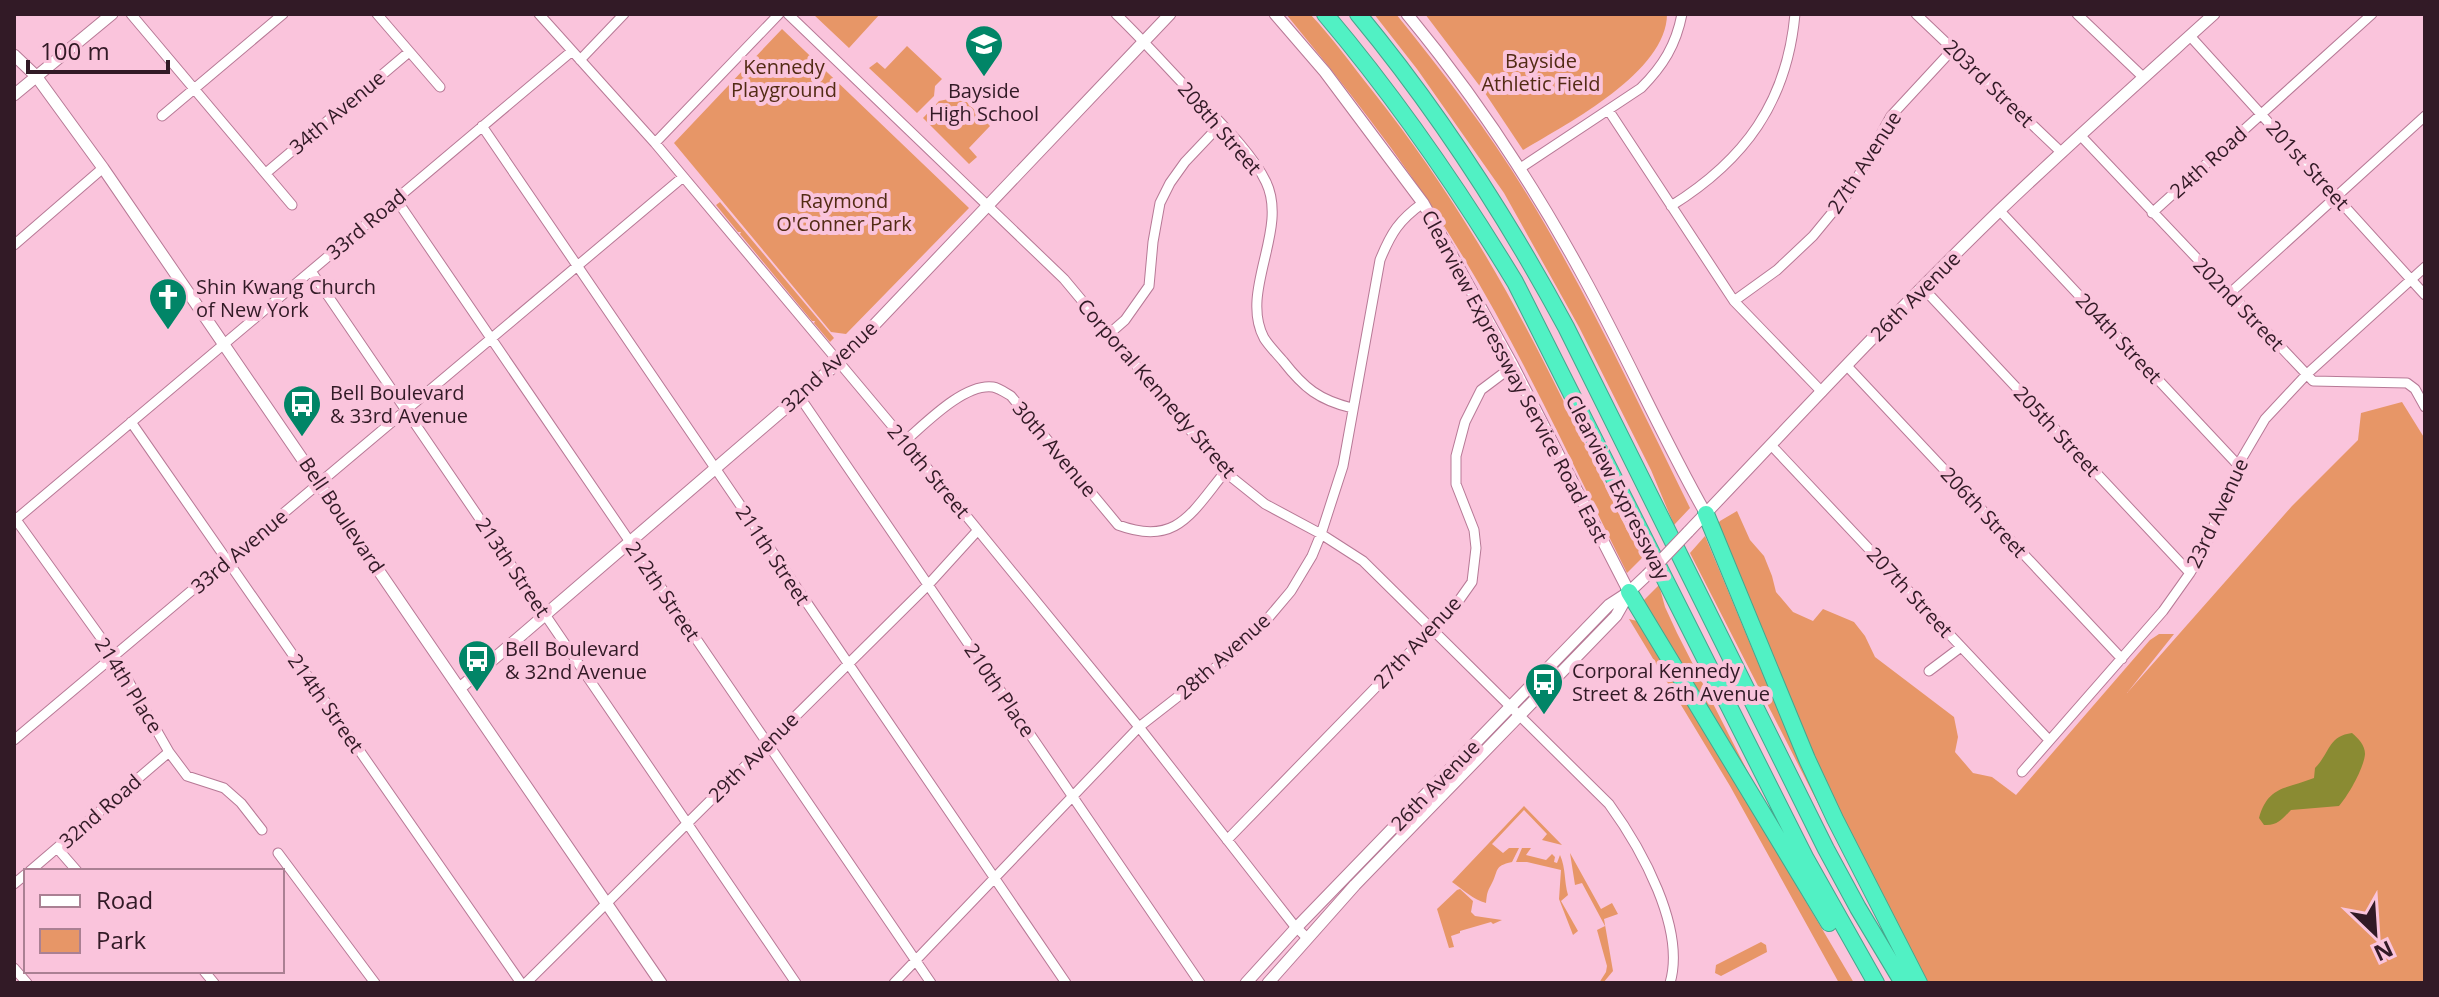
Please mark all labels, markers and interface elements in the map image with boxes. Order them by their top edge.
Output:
school or university icon: Bayside High School [963,23,1005,78]
scale bar [28,24,168,74]
street label: 203rd Street [1938,33,2040,133]
text: 100 m [40,34,110,67]
park label: Bayside Athletic Field [1481,47,1601,97]
park label: Kennedy Playground [731,53,837,103]
street label: 34th Avenue [283,64,391,160]
street label: 208th Street [1172,76,1268,180]
place label: Bayside High School [929,77,1039,127]
street label: 27th Avenue [1821,106,1907,218]
street label: 201st Street [2260,114,2356,216]
street label: 24th Road [2164,120,2252,204]
street label: 33rd Road [320,183,412,265]
park label: Raymond O'Conner Park [776,187,912,237]
street label: Clearview Expressway Service Road East [1416,205,1614,547]
street label: 26th Avenue [1864,245,1966,347]
street label: 202nd Street [2188,252,2290,356]
place label: Shin Kwang Church of New York [196,273,376,323]
church icon: Shin Kwang Church of New York [147,276,189,331]
street label: 204th Street [2070,287,2168,389]
street label: Corporal Kennedy Street [1072,293,1242,483]
street label: 32nd Avenue [775,314,883,418]
place label: Bell Boulevard & 33rd Avenue [330,379,468,429]
street label: 205th Street [2008,380,2106,482]
bus stop icon: Bell Boulevard & 33rd Avenue [281,383,323,438]
street label: Clearview Expressway [1560,390,1677,585]
street label: 30th Avenue [1007,395,1103,503]
street label: 210th Street [882,418,976,524]
street label: Bell Boulevard [293,452,391,578]
street label: 23rd Avenue [2180,454,2254,572]
street label: 206th Street [1935,461,2033,563]
street label: 211th Street [730,500,816,610]
street label: 33rd Avenue [185,503,293,599]
street label: 213th Street [470,512,556,622]
street label: 212th Street [620,536,706,646]
street label: 207th Street [1861,541,1959,643]
street label: 27th Avenue [1367,590,1467,694]
street label: 28th Avenue [1170,607,1276,705]
street label: 214th Place [89,632,169,738]
place label: Bell Boulevard & 32nd Avenue [505,635,647,685]
bus stop icon: Bell Boulevard & 32nd Avenue [456,638,498,693]
street label: 210th Place [959,638,1041,742]
street label: 214th Street [282,648,370,758]
place label: Corporal Kennedy Street & 26th Avenue [1572,657,1770,707]
bus stop icon: Corporal Kennedy Street & 26th Avenue [1523,661,1565,716]
street label: 29th Avenue [702,706,804,808]
street label: 26th Avenue [1385,734,1485,836]
street label: 32nd Road [53,768,147,854]
legend [24,869,284,973]
text: Road [96,883,153,916]
north arrow [2335,893,2415,973]
text: Park [96,923,147,956]
text: N [2369,935,2398,969]

